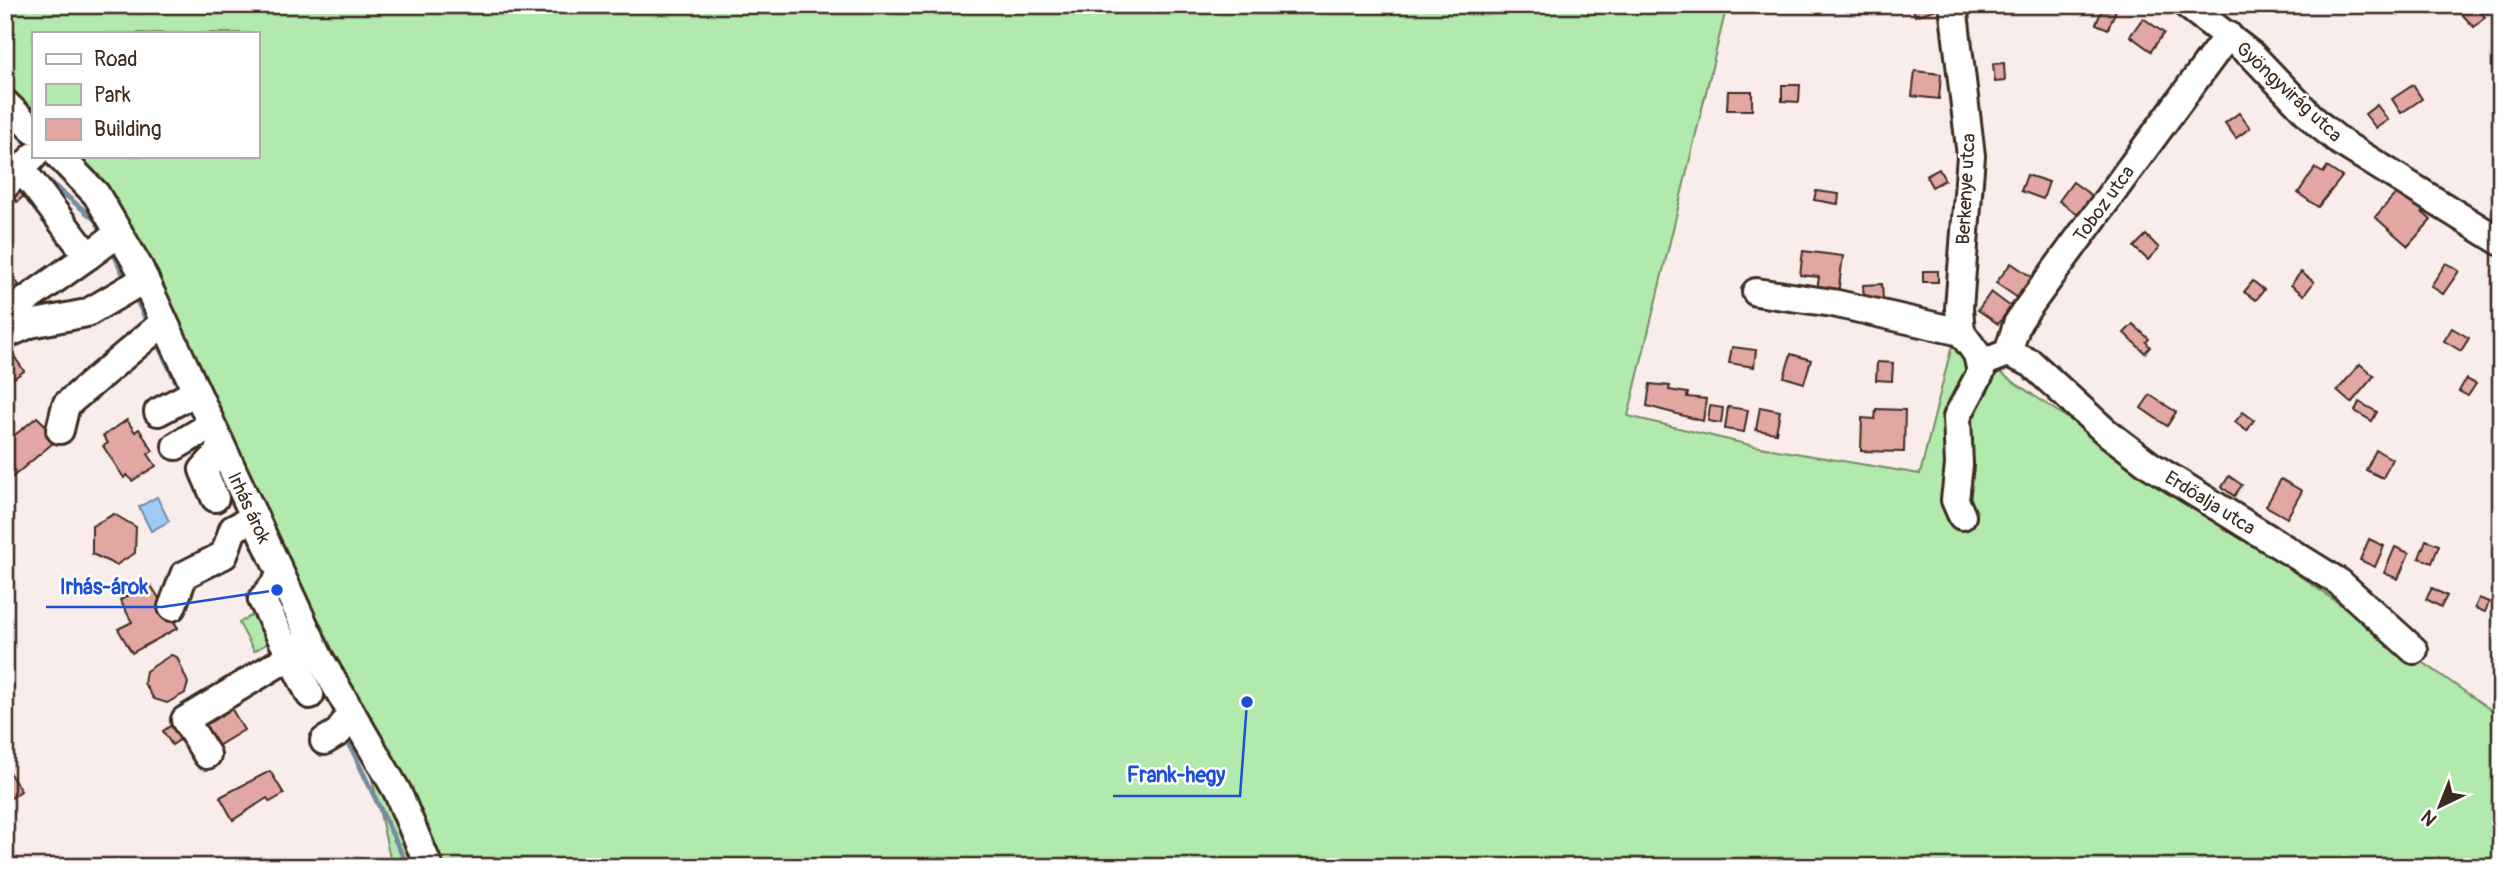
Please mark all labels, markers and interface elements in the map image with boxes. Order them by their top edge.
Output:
legend [32,32,259,158]
street label: Gyöngyvirág utca [2231,37,2347,147]
text: Road [94,46,138,73]
text: Park [94,82,131,109]
text: Building [94,116,161,143]
street label: Berkenye utca [1951,133,1981,245]
street label: Toboz utca [2068,161,2140,247]
street label: Erdőalja utca [2160,466,2260,540]
street label: Irhás árok [222,469,276,548]
callout: Irhás-árok [46,565,162,607]
text: Irhás-árok [60,574,148,601]
callout: Frank-hegy [1113,754,1240,796]
text: Frank-hegy [1127,762,1225,789]
north arrow [2404,770,2474,840]
text: N [2416,804,2442,831]

